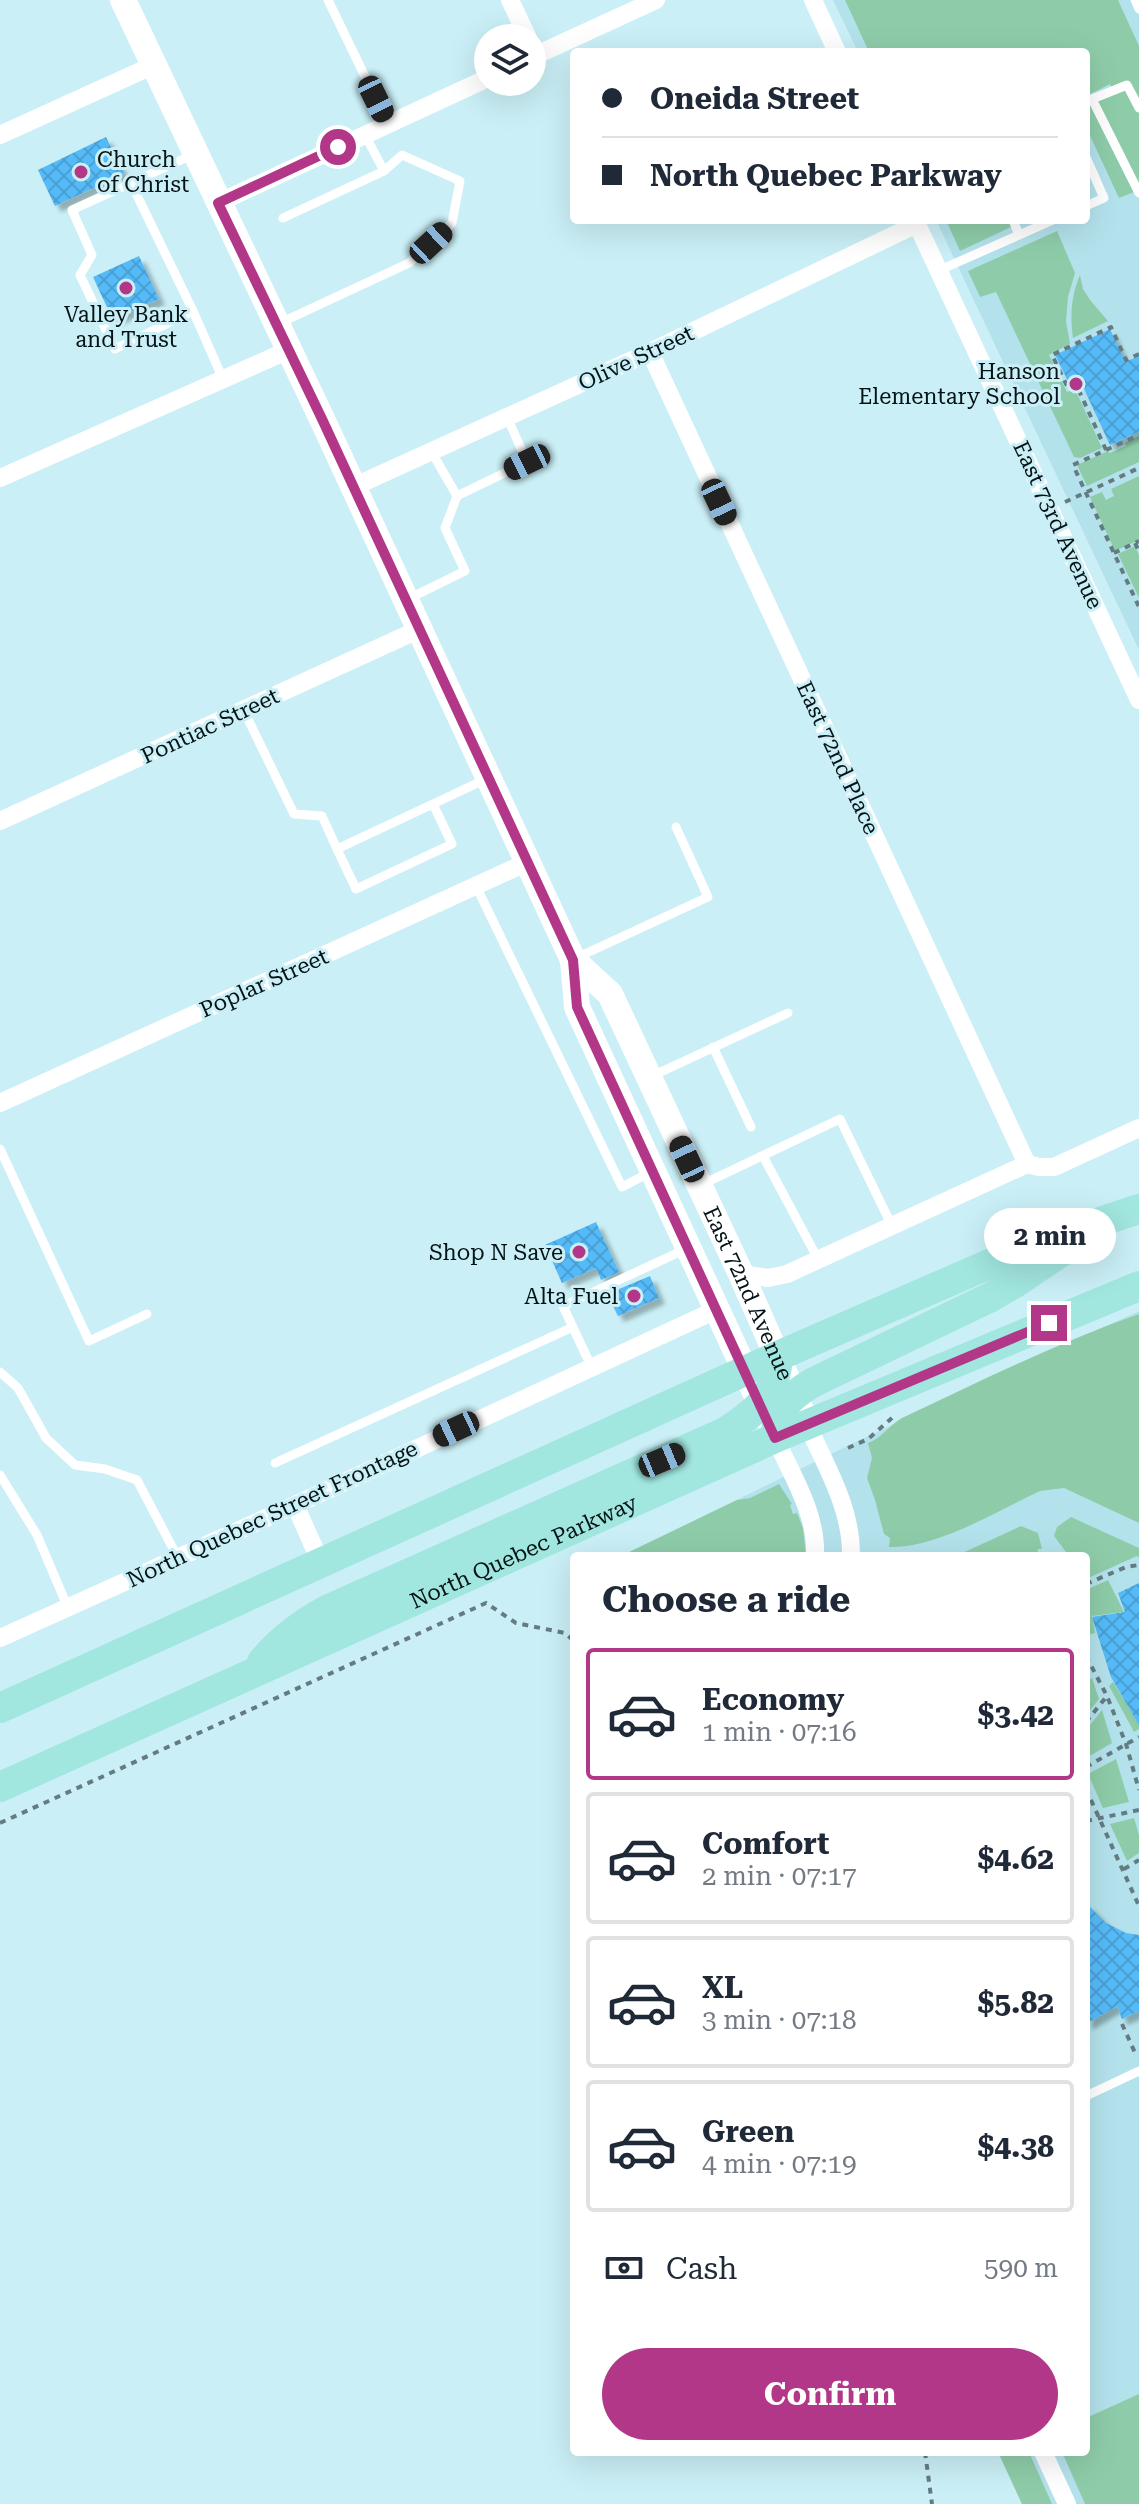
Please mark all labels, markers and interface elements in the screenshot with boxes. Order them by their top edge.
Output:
map controls [474,24,546,96]
button: layers [474,24,546,96]
car [355,72,397,126]
text: Oneida Street [650,81,859,116]
route start [320,129,356,165]
place label: Church of Christ [97,147,189,197]
text: North Quebec Parkway [650,158,1002,193]
marker: Church of Christ [72,163,90,181]
car [405,218,457,268]
marker: Valley Bank and Trust [117,279,135,297]
place label: Valley Bank and Trust [64,302,188,352]
street label: Olive Street [574,320,698,396]
place label: Hanson Elementary School [858,359,1060,409]
marker: Hanson Elementary School [1067,375,1085,393]
street label: East 73rd Avenue [1008,437,1108,613]
car [500,441,554,483]
car [698,475,740,529]
street label: East 72nd Place [792,678,884,838]
street label: Pontiac Street [137,683,283,769]
street label: Poplar Street [196,944,332,1022]
car [666,1132,708,1186]
street label: East 72nd Avenue [699,1202,799,1384]
callout: 2 min [983,1207,1115,1263]
text: 2 min [1014,1221,1086,1251]
place label: Shop N Save [429,1240,563,1265]
marker: Shop N Save [570,1243,588,1261]
place label: Alta Fuel [524,1284,618,1309]
marker: Alta Fuel [625,1287,643,1305]
route end [1031,1305,1067,1341]
car [429,1408,483,1450]
street label: North Quebec Street Frontage [123,1436,421,1592]
car [635,1440,689,1480]
street label: North Quebec Parkway [406,1489,641,1613]
text: Choose a ride [602,1579,850,1621]
icon: car [606,1678,678,1750]
text: Economy [702,1682,844,1717]
text: $3.42 [977,1697,1054,1732]
text: 1 min · 07:16 [702,1717,857,1747]
icon: car [606,1822,678,1894]
text: Comfort [702,1826,829,1861]
text: $4.62 [977,1841,1054,1876]
text: 2 min · 07:17 [702,1861,857,1891]
icon: car [606,1966,678,2038]
text: XL [702,1970,743,2005]
text: $5.82 [977,1985,1054,2020]
text: 3 min · 07:18 [702,2005,857,2035]
icon: car [606,2110,678,2182]
text: Green [702,2114,794,2149]
text: $4.38 [977,2129,1054,2164]
text: 4 min · 07:19 [702,2149,857,2179]
icon: cash [602,2246,646,2290]
text: Cash [666,2251,737,2286]
text: 590 m [984,2253,1058,2283]
button: Confirm [602,2348,1058,2440]

